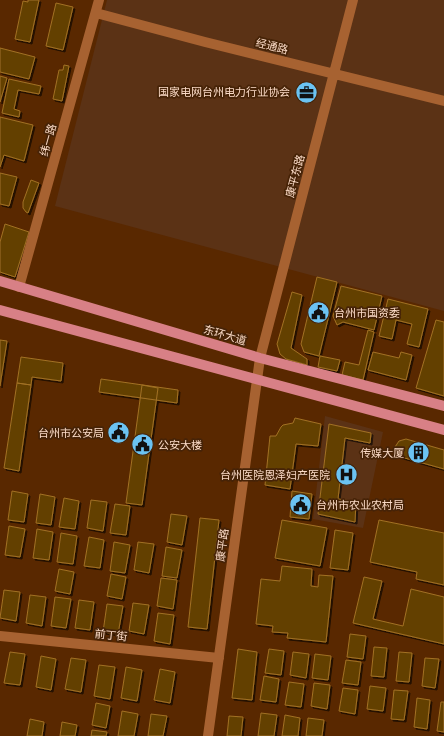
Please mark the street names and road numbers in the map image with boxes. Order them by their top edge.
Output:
street label: 经通路 [254,35,290,58]
street label: 纬一路 [37,122,60,158]
street label: 康平东路 [283,153,308,199]
street label: 东环大道 [202,322,248,349]
street label: 康平路 [213,528,232,562]
street label: 前丁街 [94,626,128,645]

